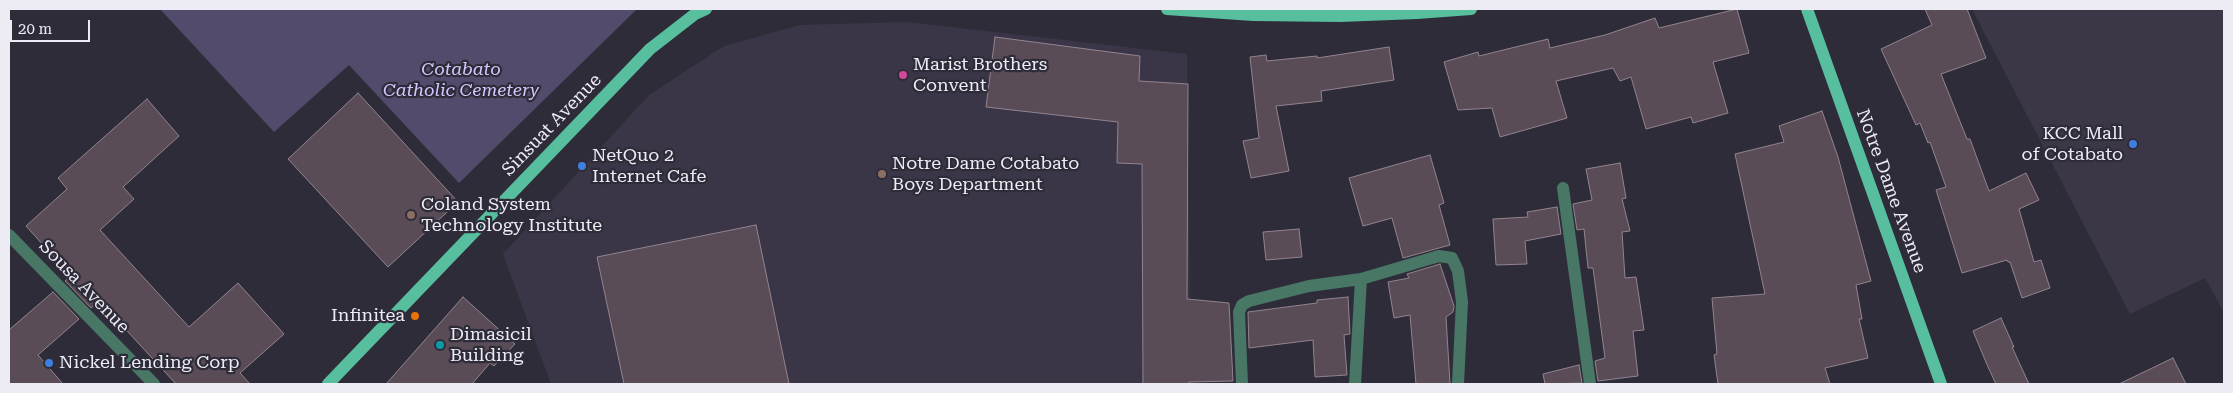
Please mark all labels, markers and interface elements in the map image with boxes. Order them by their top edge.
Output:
scale bar [12,10,92,42]
text: 20 m [18,20,52,38]
place label: Marist Brothers Convent [913,54,1047,96]
park label: Cotabato Catholic Cemetery [383,59,539,102]
street label: Sinsuat Avenue [498,69,606,181]
marker: Marist Brothers Convent [897,69,909,81]
street label: Notre Dame Avenue [1851,106,1931,276]
place label: KCC Mall of Cotabato [2022,123,2123,166]
marker: KCC Mall of Cotabato [2127,138,2139,150]
place label: NetQuo 2 Internet Cafe [592,145,706,188]
place label: Notre Dame Cotabato Boys Department [892,153,1079,195]
marker: NetQuo 2 Internet Cafe [576,160,588,172]
marker: Notre Dame Cotabato Boys Department [876,168,888,180]
place label: Coland System Technology Institute [421,194,602,236]
marker: Coland System Technology Institute [405,209,417,221]
street label: Sousa Avenue [34,236,134,338]
place label: Infinitea [331,305,405,327]
marker: Infinitea [409,310,421,322]
place label: Dimasicil Building [450,324,531,366]
marker: Dimasicil Building [434,339,446,351]
place label: Nickel Lending Corp [59,352,240,374]
marker: Nickel Lending Corp [43,357,55,369]

